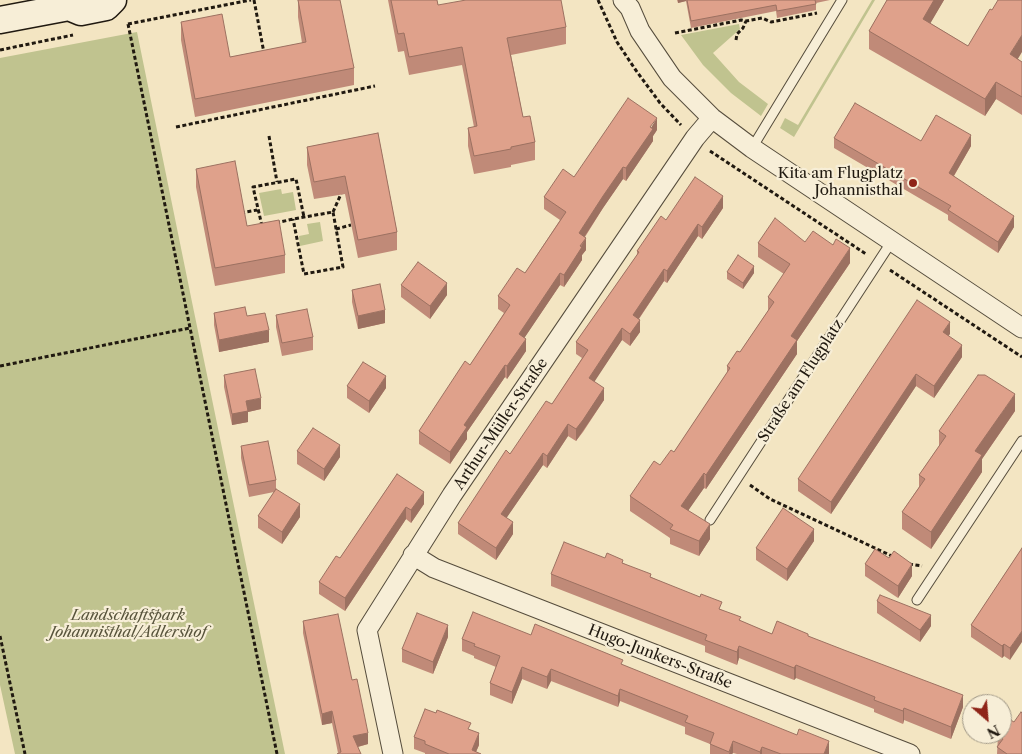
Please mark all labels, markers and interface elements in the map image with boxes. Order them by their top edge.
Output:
place label: Kita am Flugplatz Johannisthal [778,165,903,200]
marker: Kita am Flugplatz Johannisthal [907,177,919,189]
street label: Straße am Flugplatz [754,316,848,446]
street label: Arthur-Müller-Straße [450,355,552,493]
park label: Landschaftspark Johannisthal/Adlershof [50,607,206,642]
street label: Hugo-Junkers-Straße [585,621,735,693]
north arrow [962,694,1012,744]
text: N [984,721,1003,742]

